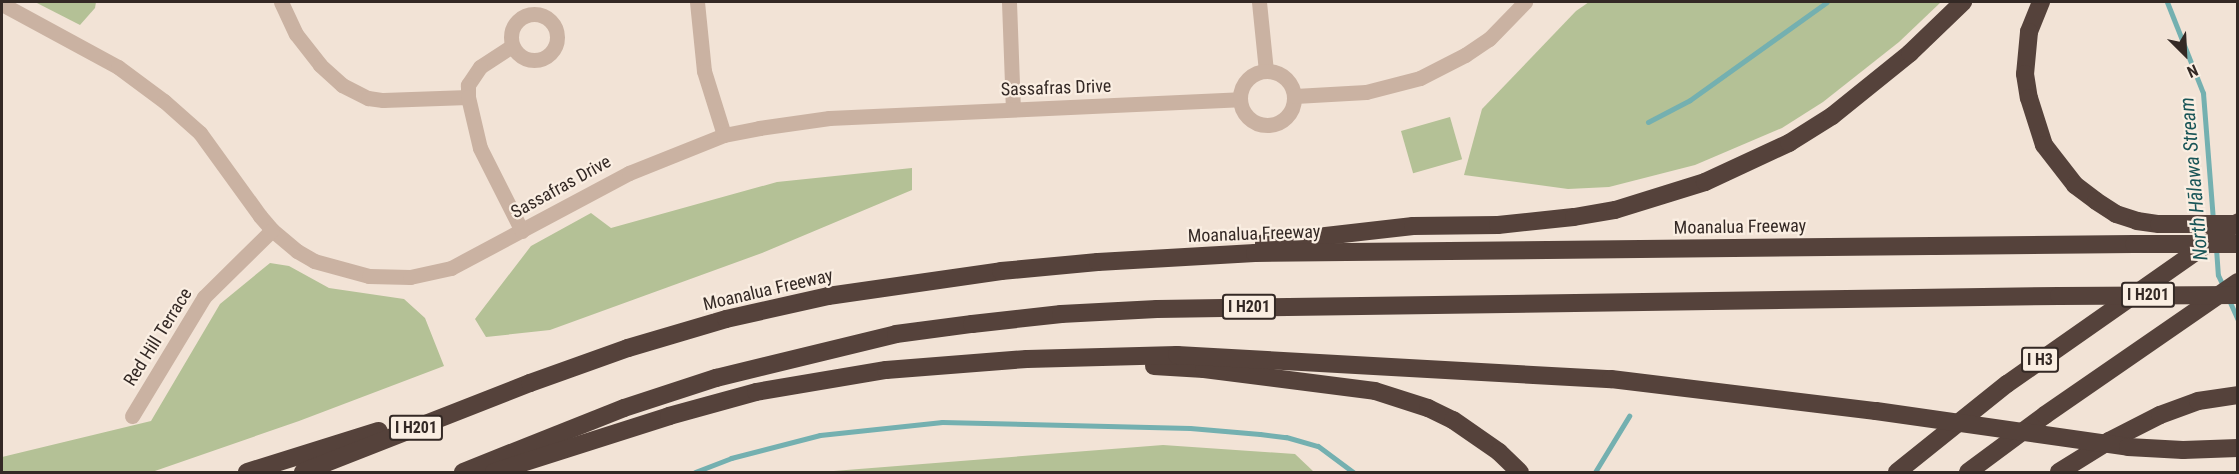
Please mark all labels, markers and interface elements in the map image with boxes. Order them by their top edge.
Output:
north arrow [2155,24,2215,84]
text: N [2184,60,2201,82]
street label: Sassafras Drive [1000,75,1112,101]
water label: North Hālawa Stream [2175,96,2213,262]
street label: Sassafras Drive [507,151,615,223]
street label: Moanalua Freeway [1674,215,1806,239]
street label: Moanalua Freeway [1187,221,1321,247]
street label: Moanalua Freeway [701,265,835,315]
road number: I H201 [2120,282,2176,308]
street label: Red Hill Terrace [119,284,197,390]
road number: I H201 [1220,294,1278,320]
road number: I H3 [2020,347,2060,373]
road number: I H201 [388,415,444,441]

